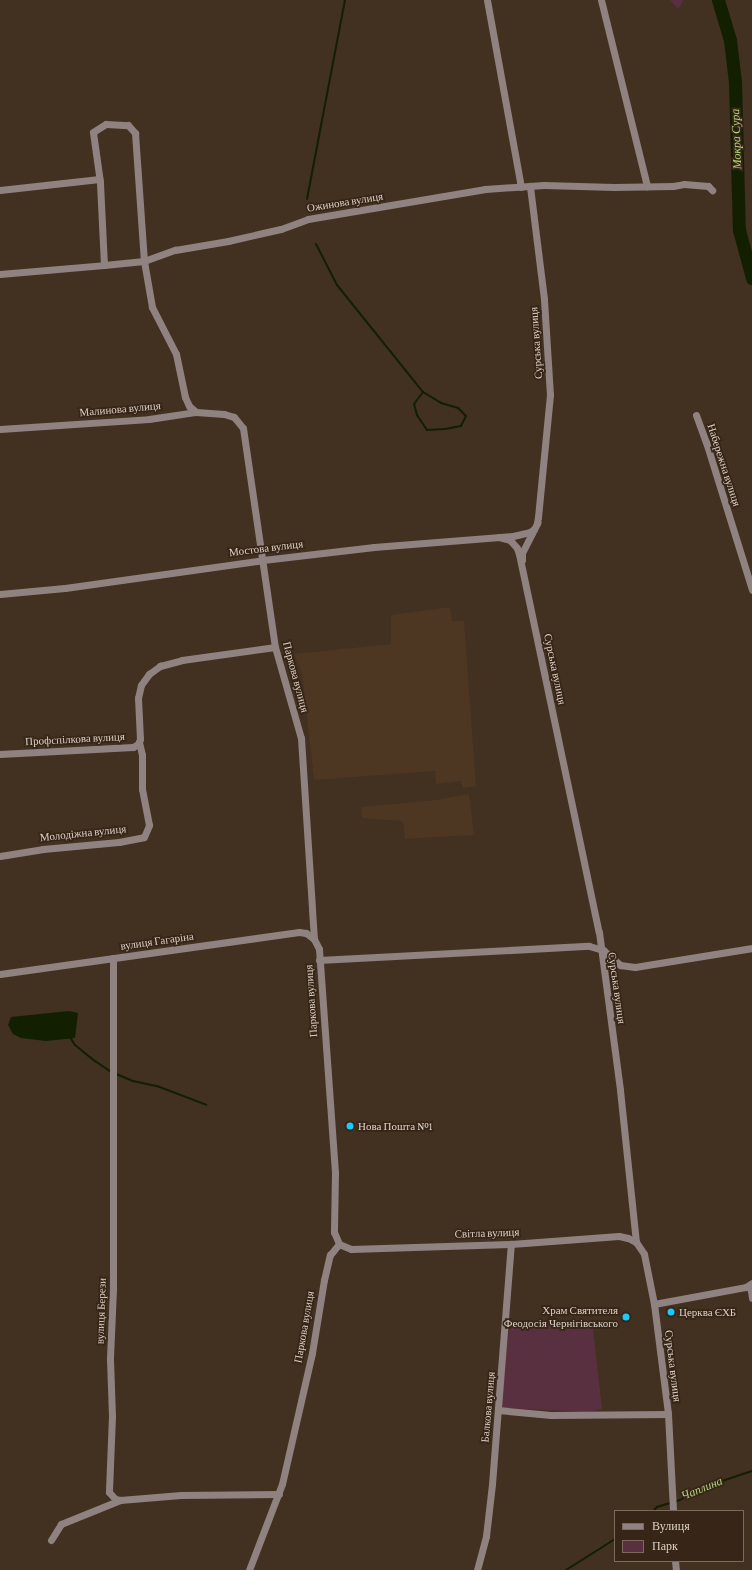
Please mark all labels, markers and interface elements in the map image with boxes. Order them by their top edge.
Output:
water label: Мокра Сура [729,108,745,170]
street label: Ожинова вулиця [306,189,384,215]
street label: Сурська вулиця [527,307,545,379]
street label: Малинова вулиця [79,399,161,419]
street label: Набережна вулиця [704,422,744,508]
street label: Мостова вулиця [228,537,304,559]
street label: Сурська вулиця [541,632,569,706]
street label: Паркова вулиця [280,640,312,714]
street label: Профспілкова вулиця [25,730,125,748]
street label: Молодіжна вулиця [39,822,127,844]
street label: вулиця Гагаріна [119,929,195,953]
street label: Сурська вулиця [605,951,629,1025]
street label: Паркова вулиця [302,964,320,1038]
place label: Нова Пошта №1 [358,1119,432,1133]
marker: Нова Пошта №1 [345,1121,355,1131]
street label: Світла вулиця [454,1225,520,1241]
street label: вулиця Берези [93,1278,109,1344]
street label: Паркова вулиця [291,1290,317,1364]
place label: Храм Святителя Феодосія Чернігівського [504,1304,618,1330]
place label: Церква ЄХБ [679,1305,736,1319]
marker: Церква ЄХБ [666,1307,676,1317]
marker: Храм Святителя Феодосія Чернігівського [621,1312,631,1322]
street label: Сурська вулиця [662,1329,684,1403]
street label: Балкова вулиця [478,1371,498,1443]
water label: Чаплина [679,1474,725,1504]
legend [614,1510,744,1562]
text: Вулиця [652,1519,690,1533]
text: Парк [652,1539,678,1553]

